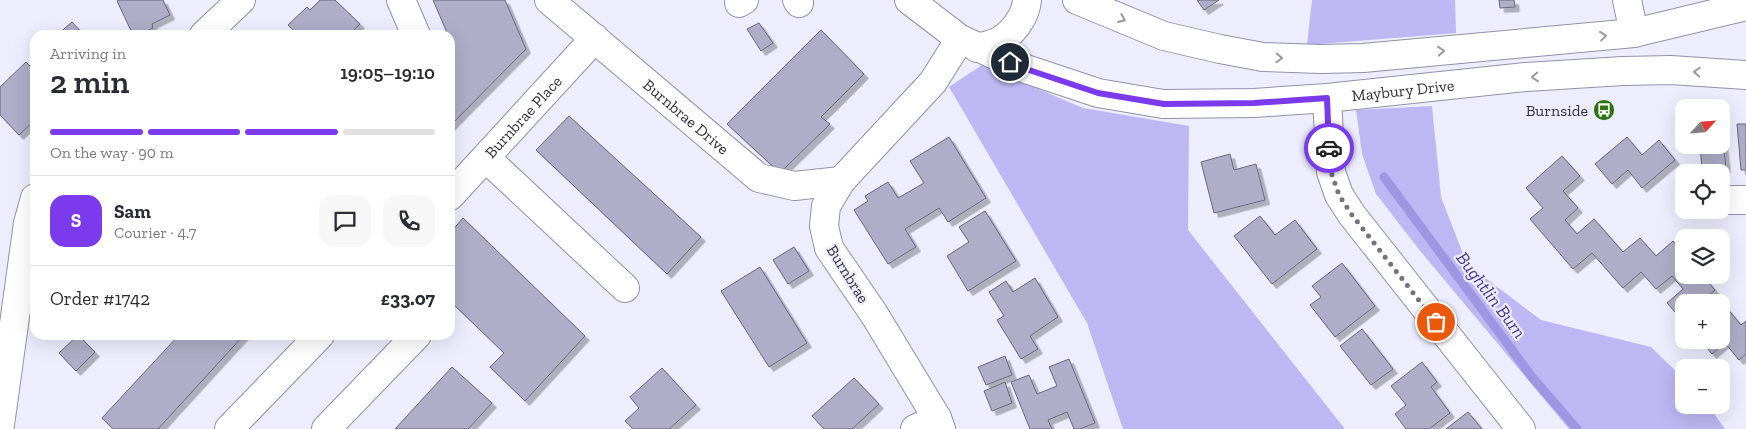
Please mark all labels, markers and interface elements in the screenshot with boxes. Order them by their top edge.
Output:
one-way arrow [1117,13,1126,24]
one-way arrow [1599,31,1607,42]
pin [989,41,1031,83]
text: Arriving in [50,44,126,63]
one-way arrow [1437,46,1445,57]
icon: home [996,48,1024,76]
one-way arrow [1276,53,1283,63]
text: 19:05–19:10 [340,61,435,84]
text: 2 min [50,63,129,101]
one-way arrow [1693,66,1701,77]
street label: Burnbrae Place [481,71,565,161]
one-way arrow [1531,71,1539,82]
street label: Burnbrae Drive [640,75,733,158]
street label: Maybury Drive [1351,75,1455,105]
bus stop icon: Burnside [1592,98,1616,122]
north arrow [1675,99,1730,154]
map controls [1675,99,1730,414]
place label: Burnside [1526,101,1588,120]
courier [1304,123,1354,173]
icon: car [1315,134,1343,162]
text: On the way · 90 m [50,143,174,162]
button: locate [1675,164,1730,219]
button: chat [319,195,371,247]
button: phone [383,195,435,247]
text: Sam [114,200,151,223]
text: S [71,209,81,232]
text: Courier · 4.7 [114,223,196,242]
button: layers [1675,229,1730,284]
street label: Burnbrae [823,241,873,307]
water label: Bughtlin Burn [1451,248,1531,342]
text: Order #1742 [50,287,150,310]
text: £33.07 [381,287,435,310]
button: + [1675,294,1730,349]
pin [1415,301,1457,343]
icon: bag [1422,308,1450,336]
button: − [1675,359,1730,414]

